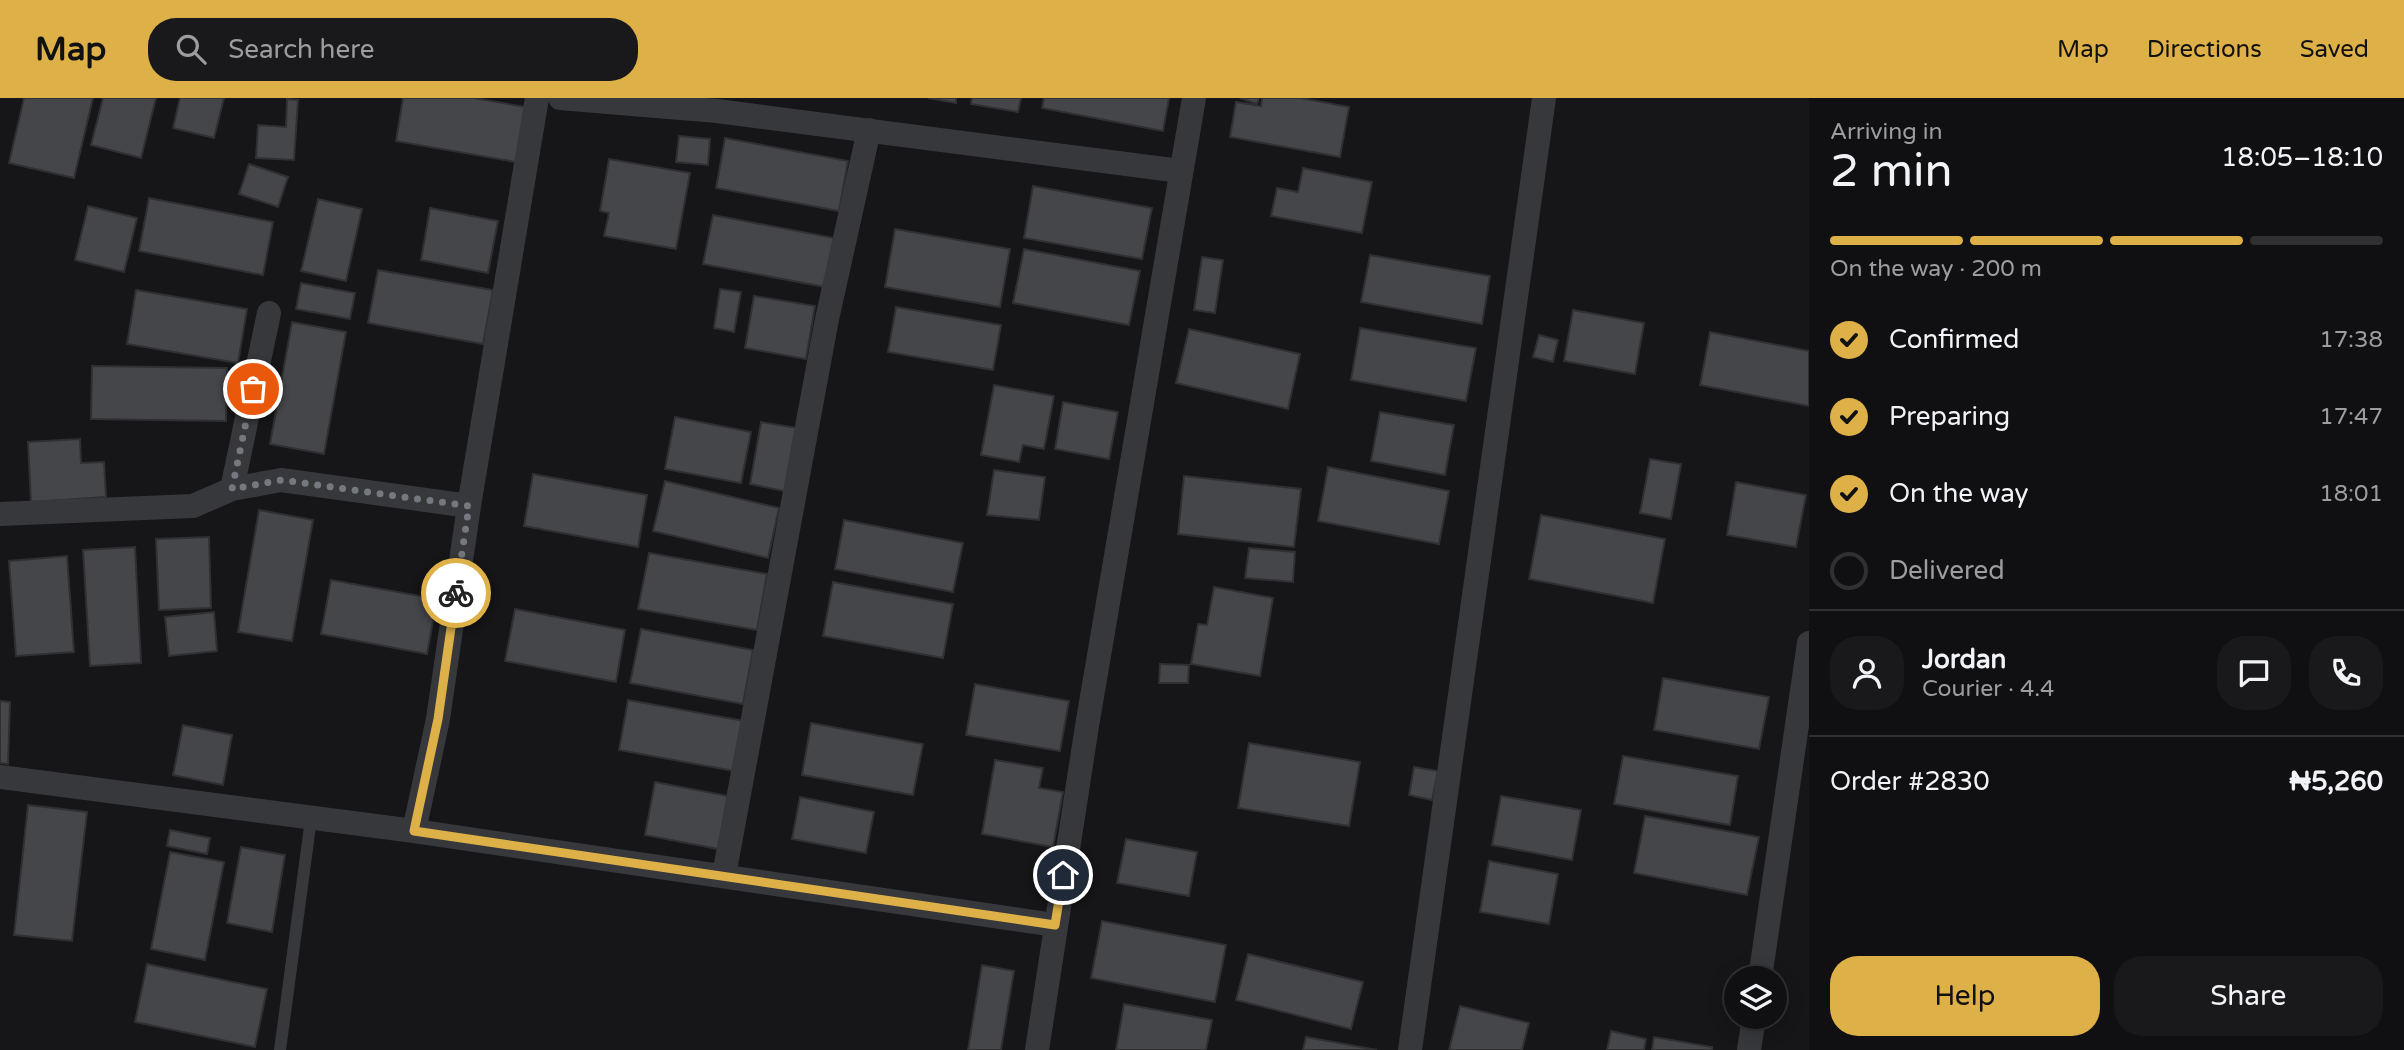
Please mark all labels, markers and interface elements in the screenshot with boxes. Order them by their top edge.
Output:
search box [148,18,638,81]
text: Map [35,30,106,69]
icon: search [172,30,210,68]
text: Search here [228,34,374,65]
text: Map [2057,35,2109,64]
text: Directions [2147,35,2262,64]
text: Saved [2300,35,2369,64]
text: Arriving in [1830,118,1943,146]
text: 18:05–18:10 [2221,142,2383,173]
text: 2 min [1830,144,1953,199]
text: On the way · 200 m [1830,255,2042,283]
icon: check [1830,321,1868,359]
text: Confirmed [1889,324,2019,355]
text: 17:38 [2319,326,2383,354]
pin [223,359,283,419]
icon: bag [234,370,272,408]
icon: check [1830,398,1868,436]
text: Preparing [1889,401,2010,432]
text: 17:47 [2319,403,2383,431]
icon: check [1830,475,1868,513]
text: On the way [1889,478,2029,509]
text: 18:01 [2319,480,2383,508]
text: Delivered [1889,555,2005,586]
courier [421,558,491,628]
icon: bike [437,574,475,612]
button: person [1830,636,1904,710]
button: chat [2217,636,2291,710]
button: phone [2309,636,2383,710]
text: Jordan [1922,644,2006,675]
text: Courier · 4.4 [1922,675,2054,703]
text: Order #2830 [1830,766,1990,797]
text: ₦5,260 [2289,766,2383,797]
pin [1033,845,1093,905]
icon: home [1044,856,1082,894]
button: Help [1830,956,2100,1036]
button: Share [2114,956,2383,1036]
map controls [1724,966,1787,1029]
button: layers [1724,966,1787,1029]

